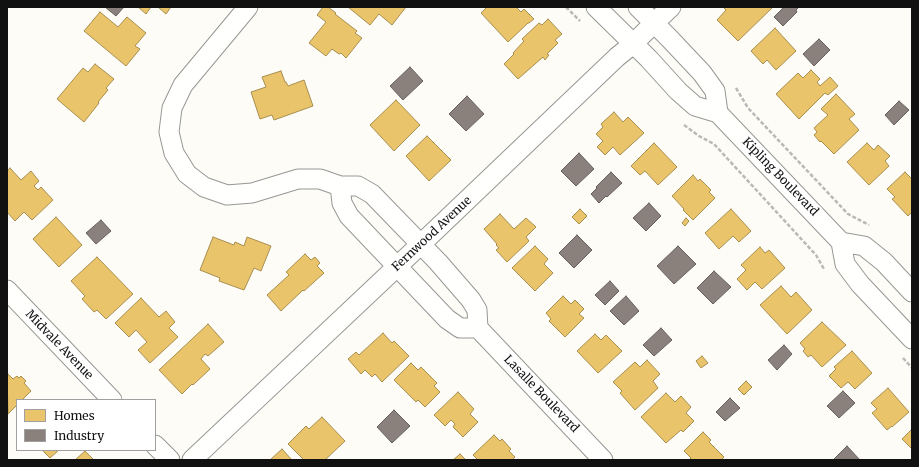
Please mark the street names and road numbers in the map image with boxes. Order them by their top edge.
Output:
street label: Kipling Boulevard [739,135,821,219]
street label: Fernwood Avenue [389,194,475,274]
street label: Midvale Avenue [22,307,96,383]
street label: Lasalle Boulevard [500,352,582,436]

